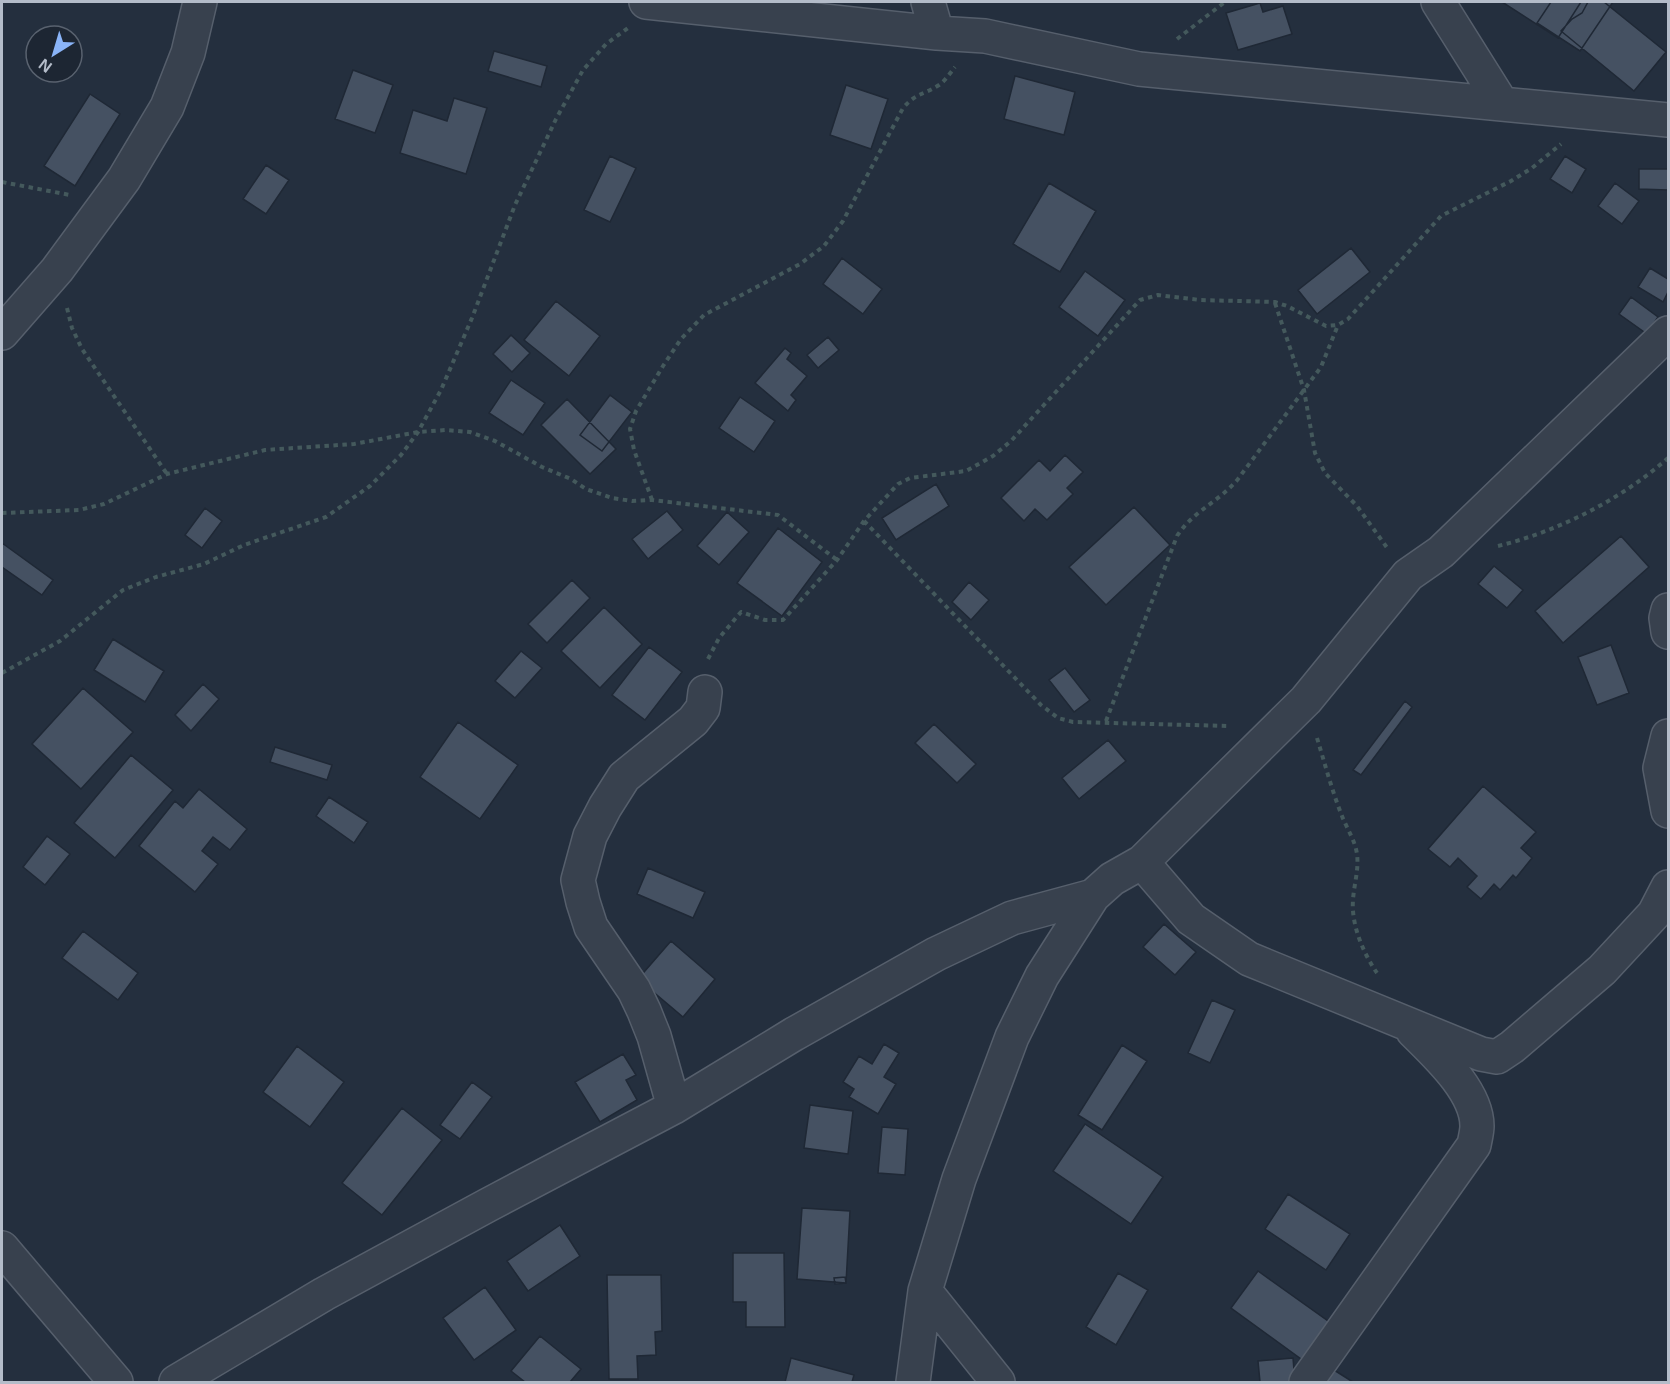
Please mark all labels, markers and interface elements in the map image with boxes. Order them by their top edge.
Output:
north arrow [24,24,84,84]
text: N [36,55,55,76]

